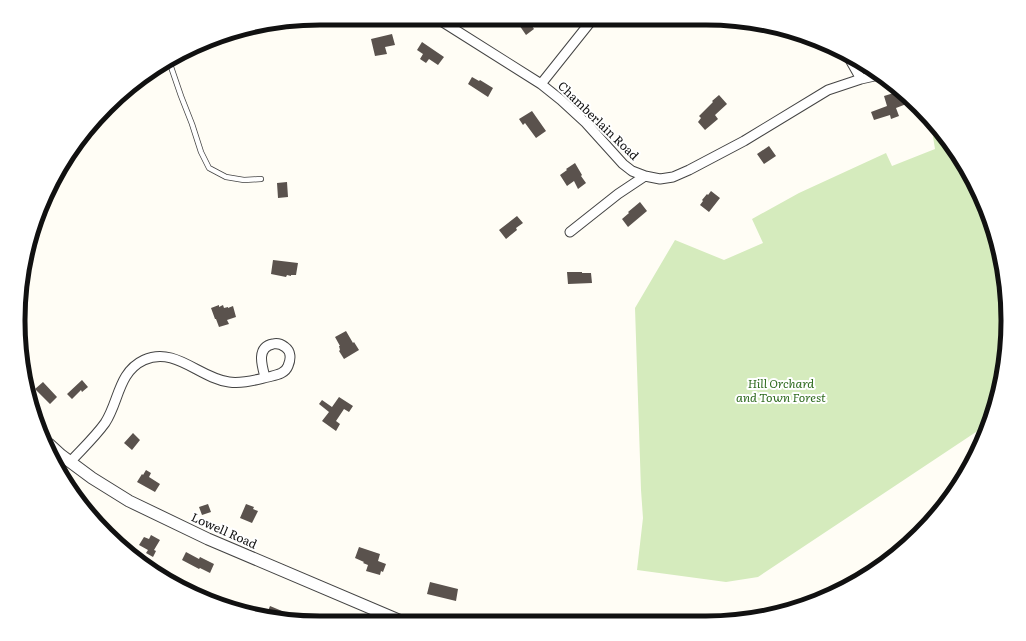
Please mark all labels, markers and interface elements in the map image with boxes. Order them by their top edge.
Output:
street label: Chamberlain Road [554,77,644,164]
park label: Hill Orchard and Town Forest [736,374,826,406]
street label: Lowell Road [189,508,261,553]

